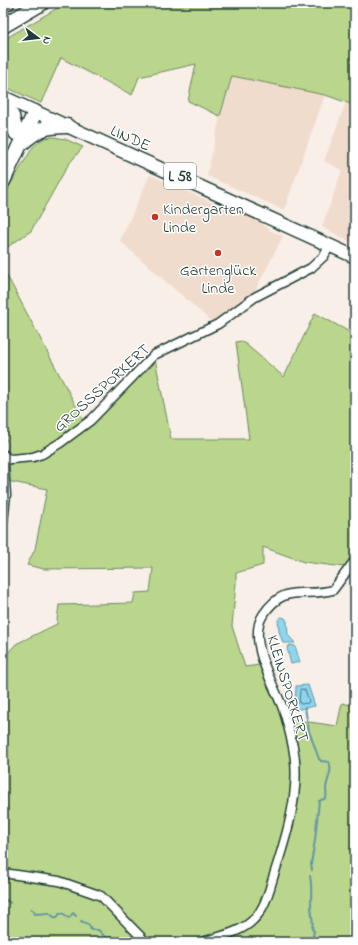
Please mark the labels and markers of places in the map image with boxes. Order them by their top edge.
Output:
place label: Kindergarten Linde [163,198,244,240]
marker: Kindergarten Linde [150,212,160,222]
marker: Gartenglück Linde [213,248,223,258]
place label: Gartenglück Linde [180,259,257,301]

